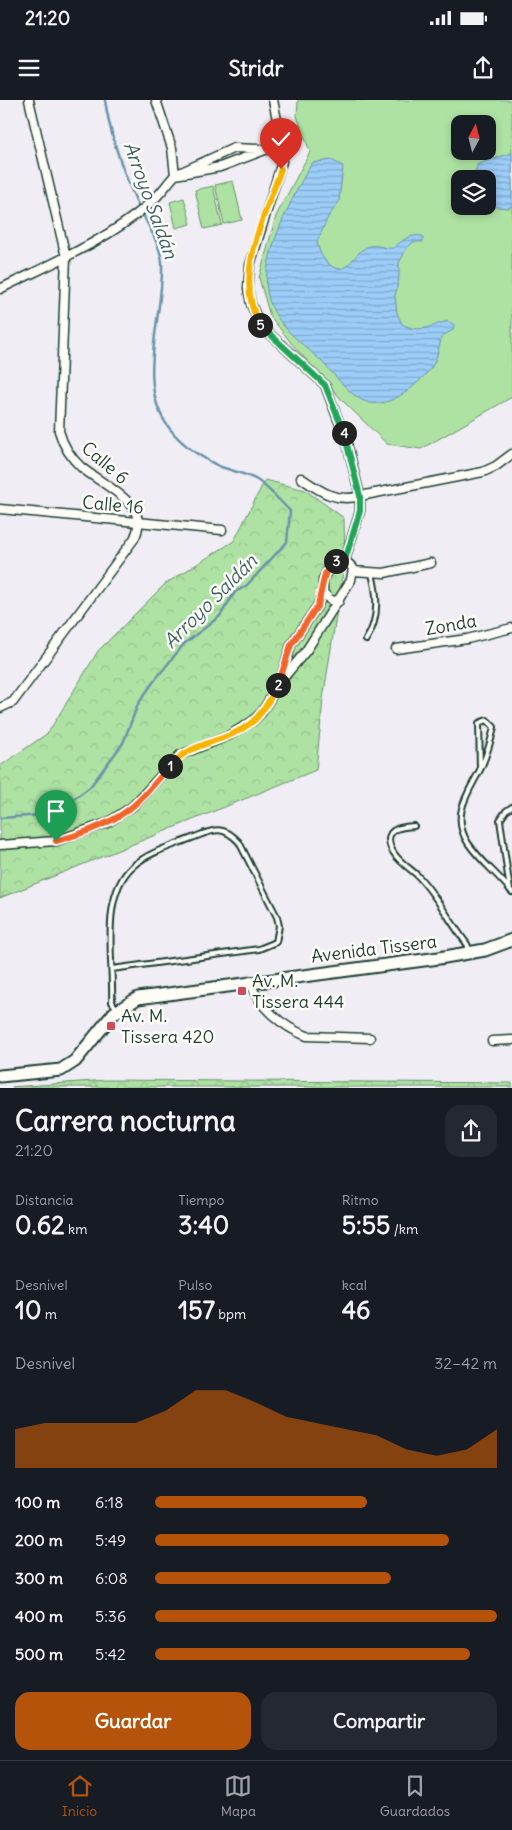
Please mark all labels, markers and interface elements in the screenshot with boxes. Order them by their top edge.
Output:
text: 21:20 [25,6,70,30]
icon: menu [15,54,43,82]
text: Stridr [228,54,284,82]
icon: share [469,54,497,82]
north arrow [451,115,496,160]
map controls [451,115,496,215]
pin [260,118,302,169]
icon: check [267,125,295,153]
water label: Arroyo Saldán [119,138,184,263]
button: layers [451,170,496,215]
pin: 5 [248,312,272,338]
text: 5 [256,316,265,334]
pin: 4 [332,420,356,446]
text: 4 [340,424,349,442]
street label: Calle 6 [77,436,134,489]
street label: Calle 16 [81,490,145,519]
water label: Arroyo Saldán [158,548,263,653]
pin: 3 [324,548,348,574]
text: 3 [333,552,340,570]
street label: Zonda [424,609,478,640]
pin: 2 [266,672,290,698]
text: 2 [275,676,282,694]
pin: 1 [158,754,182,778]
text: 1 [168,757,173,775]
pin [35,790,77,841]
icon: arrive [42,797,70,825]
street label: Avenida Tissera [310,929,438,968]
place label: Av. M. Tissera 444 [252,969,344,1013]
marker: Av. M. Tissera 444 [236,985,248,997]
place label: Av. M. Tissera 420 [121,1004,214,1048]
marker: Av. M. Tissera 420 [105,1020,117,1032]
text: Carrera nocturna [15,1103,236,1139]
button: share [445,1105,497,1157]
text: 21:20 [15,1140,53,1160]
text: Distancia [15,1191,74,1209]
text: Tiempo [178,1191,224,1209]
text: Ritmo [342,1191,379,1209]
text: 0.62 [15,1209,65,1241]
text: 3:40 [178,1209,229,1241]
text: 5:55 [342,1209,390,1241]
text: km [65,1220,88,1238]
text: /km [390,1220,418,1238]
text: Desnivel [15,1276,68,1294]
text: Pulso [178,1276,212,1294]
text: kcal [342,1276,367,1294]
text: 10 [15,1294,41,1326]
text: 157 [178,1294,215,1326]
text: 46 [342,1294,371,1326]
text: m [41,1305,57,1323]
text: bpm [215,1305,246,1323]
text: Desnivel [15,1353,75,1373]
text: 32–42 m [434,1353,497,1373]
text: 100 m [15,1492,60,1512]
text: 6:18 [95,1492,123,1512]
text: 200 m [15,1530,63,1550]
text: 5:49 [95,1530,126,1550]
text: 300 m [15,1568,63,1588]
text: 6:08 [95,1568,128,1588]
text: 400 m [15,1606,63,1626]
text: 5:36 [95,1606,126,1626]
text: 500 m [15,1644,63,1664]
text: 5:42 [95,1644,126,1664]
button: Guardar [15,1692,251,1750]
button: Compartir [261,1692,497,1750]
tab: Inicio [62,1772,97,1820]
tab: Mapa [221,1772,256,1820]
tab: Guardados [380,1772,450,1820]

